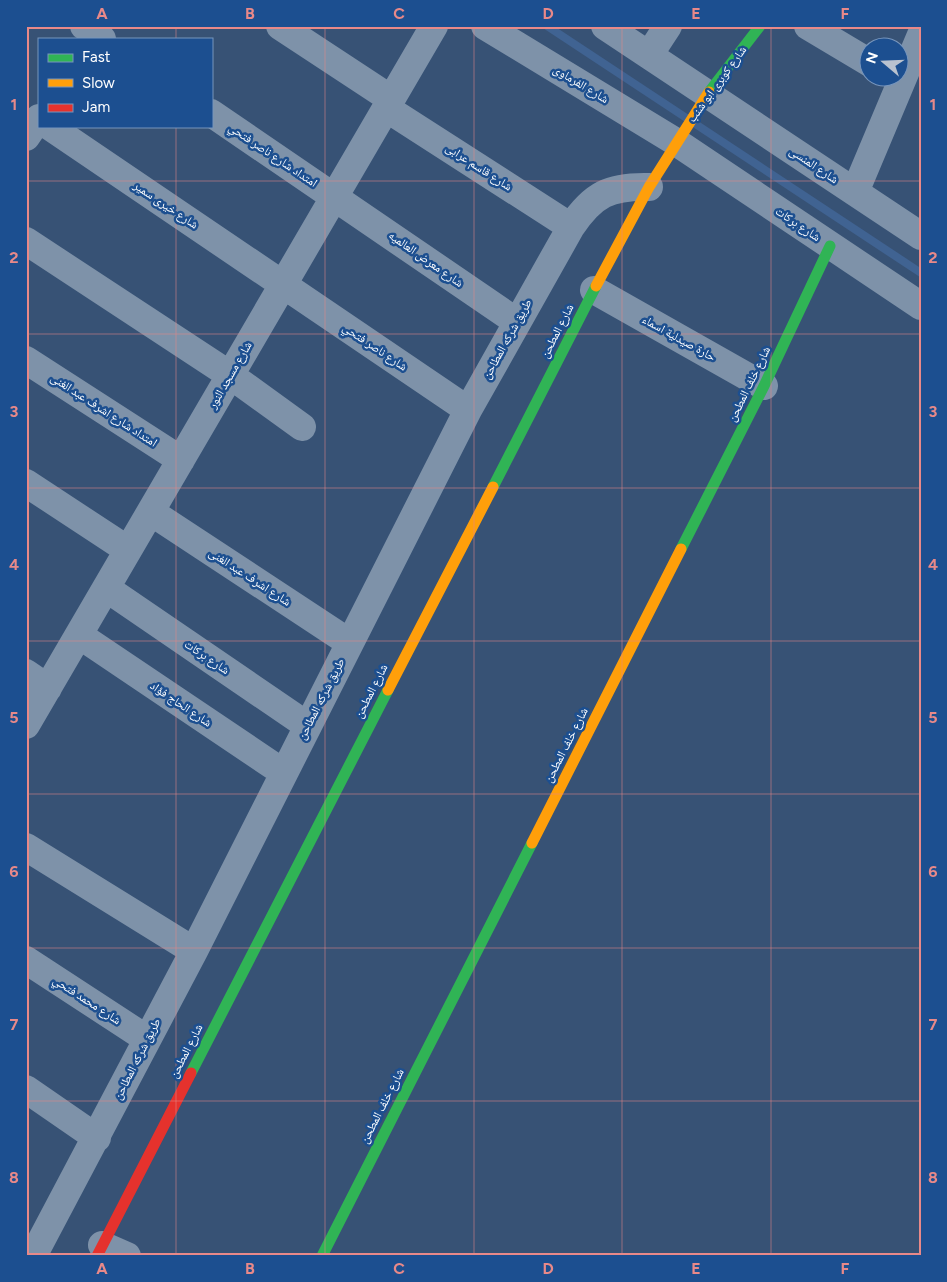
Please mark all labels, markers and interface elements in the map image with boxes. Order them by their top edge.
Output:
text: A [96,4,108,23]
text: B [245,4,255,23]
text: C [393,4,405,23]
text: D [542,4,554,23]
text: E [691,4,701,23]
text: F [841,4,850,23]
legend [38,38,212,128]
north arrow [860,38,910,88]
street label: شارع كوبرى ابو شنب [685,43,750,125]
text: Fast [82,48,111,66]
text: N [862,50,882,66]
street label: شارع الفرماوى [550,62,611,107]
text: Slow [82,74,115,92]
text: 1 [11,95,17,114]
text: 1 [930,95,936,114]
text: Jam [82,98,110,116]
street label: امتداد شارع ناصر فتحي [224,120,320,193]
street label: شارع قاسم عرابى [443,140,515,195]
street label: شارع المنسى [786,144,841,187]
street label: شارع خيرى سمير [130,178,201,233]
street label: شارع بركات [772,204,823,245]
street label: شارع معرض العالميه [385,228,466,291]
text: 2 [9,248,19,267]
text: 2 [928,248,938,267]
street label: طريق شركه المطاحن [479,297,535,382]
street label: شارع المطحن [537,302,577,361]
street label: حارة صيدلية اسماء [640,312,719,364]
street label: شارع ناصر فتحي [338,320,410,376]
street label: شارع مسجد النور [205,339,256,412]
street label: شارع خلف المطحن [725,344,774,424]
street label: امتداد شارع اشرف عبد الغنى [48,370,160,451]
text: 3 [10,402,19,421]
text: 3 [929,402,938,421]
street label: شارع اشرف عبد الغنى [206,545,294,610]
text: 4 [9,555,19,574]
text: 4 [928,555,938,574]
street label: شارع بركات [181,637,232,678]
street label: طريق شركه المطاحن [295,656,348,742]
street label: شارع المطحن [351,662,391,721]
street label: شارع الحاج فؤاد [147,678,215,731]
street label: شارع خلف المطحن [541,705,592,785]
text: 5 [9,708,19,727]
text: 5 [928,708,938,727]
text: 6 [9,862,19,881]
text: 6 [928,862,938,881]
street label: شارع محمد فتحي [49,973,124,1030]
text: 7 [10,1015,19,1034]
text: 7 [929,1015,938,1034]
street label: طريق شركه المطاحن [111,1016,164,1102]
street label: شارع المطحن [166,1022,206,1081]
street label: شارع خلف المطحن [357,1066,408,1146]
text: 8 [9,1168,19,1187]
text: 8 [928,1168,938,1187]
text: A [96,1259,108,1278]
text: B [245,1259,255,1278]
text: C [393,1259,405,1278]
text: D [542,1259,554,1278]
text: E [691,1259,701,1278]
text: F [841,1259,850,1278]

